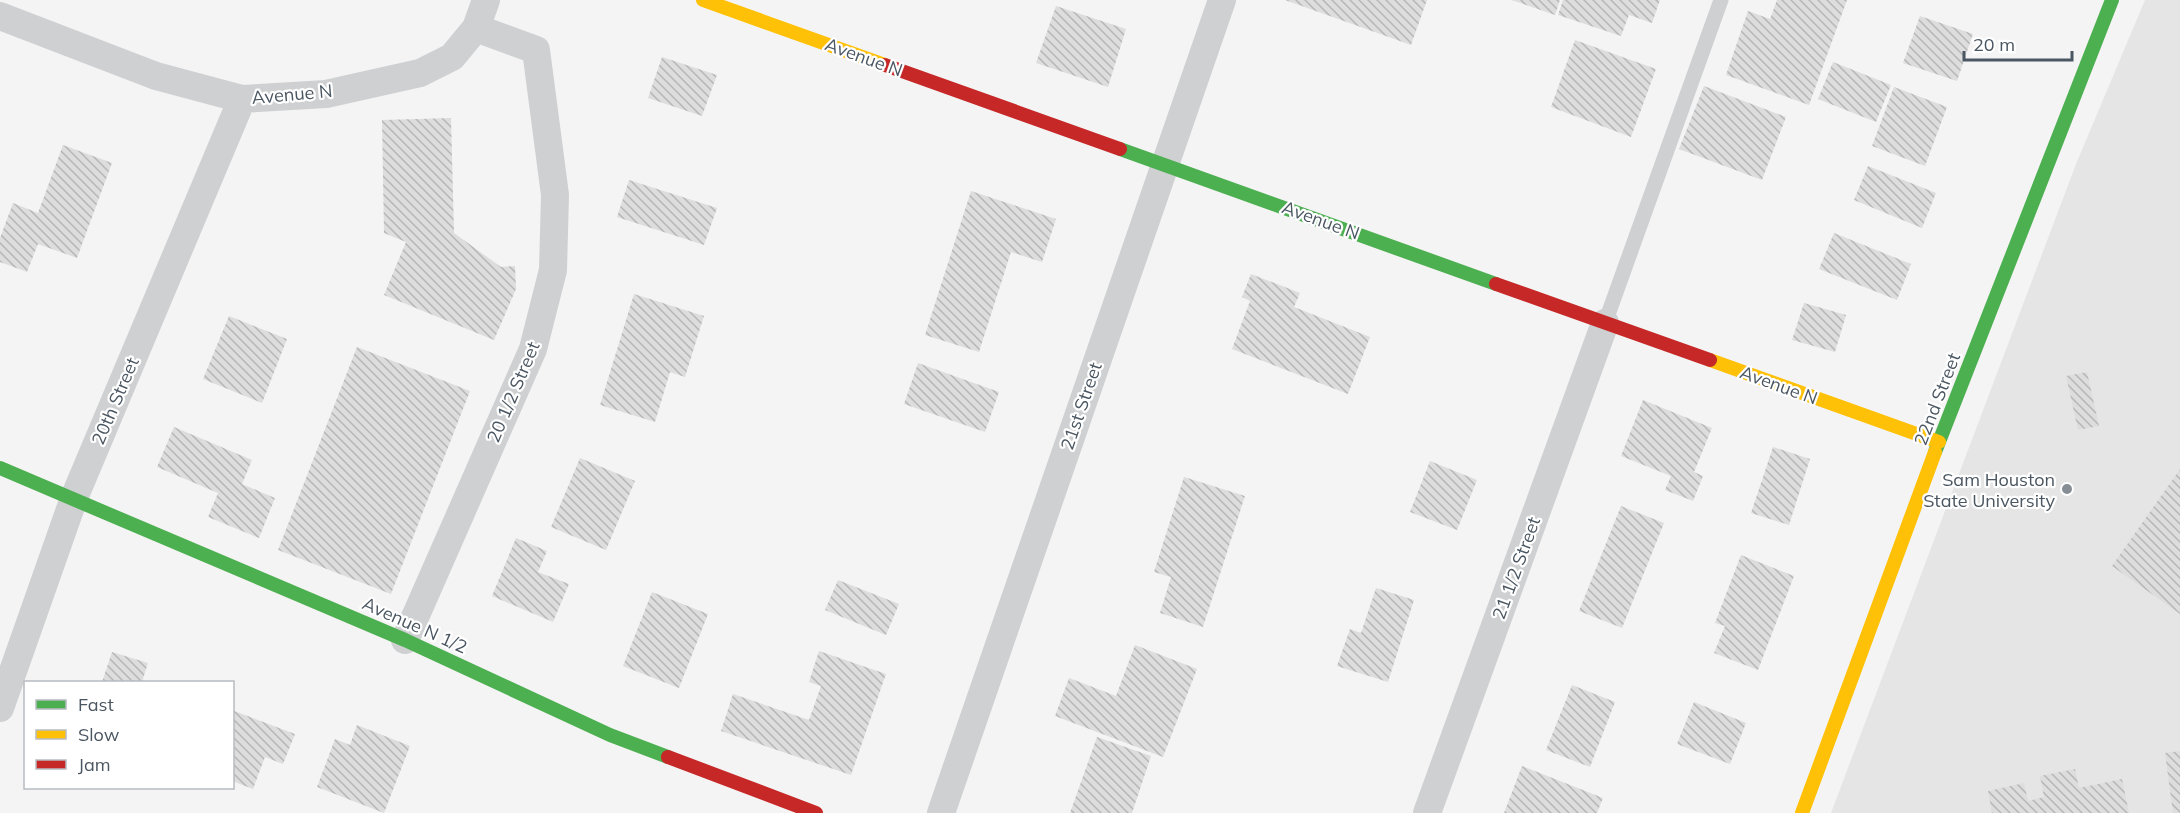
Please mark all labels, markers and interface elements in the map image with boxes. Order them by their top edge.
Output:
scale bar [1964,24,2072,62]
street label: Avenue N [822,32,906,82]
text: 20 m [1973,33,2015,56]
street label: Avenue N [251,79,333,109]
street label: Avenue N [1279,195,1363,245]
street label: 20 1/2 Street [481,338,545,446]
street label: 22nd Street [1909,349,1965,449]
street label: 20th Street [86,354,144,448]
street label: 21st Street [1055,359,1107,453]
street label: Avenue N [1737,360,1821,410]
place label: Sam Houston State University [1923,468,2055,512]
marker: Sam Houston State University [2060,482,2074,496]
street label: 21 1/2 Street [1487,514,1545,622]
street label: Avenue N 1/2 [359,592,471,658]
legend [24,681,234,789]
text: Fast [78,693,114,716]
text: Slow [78,723,120,746]
text: Jam [78,753,111,776]

